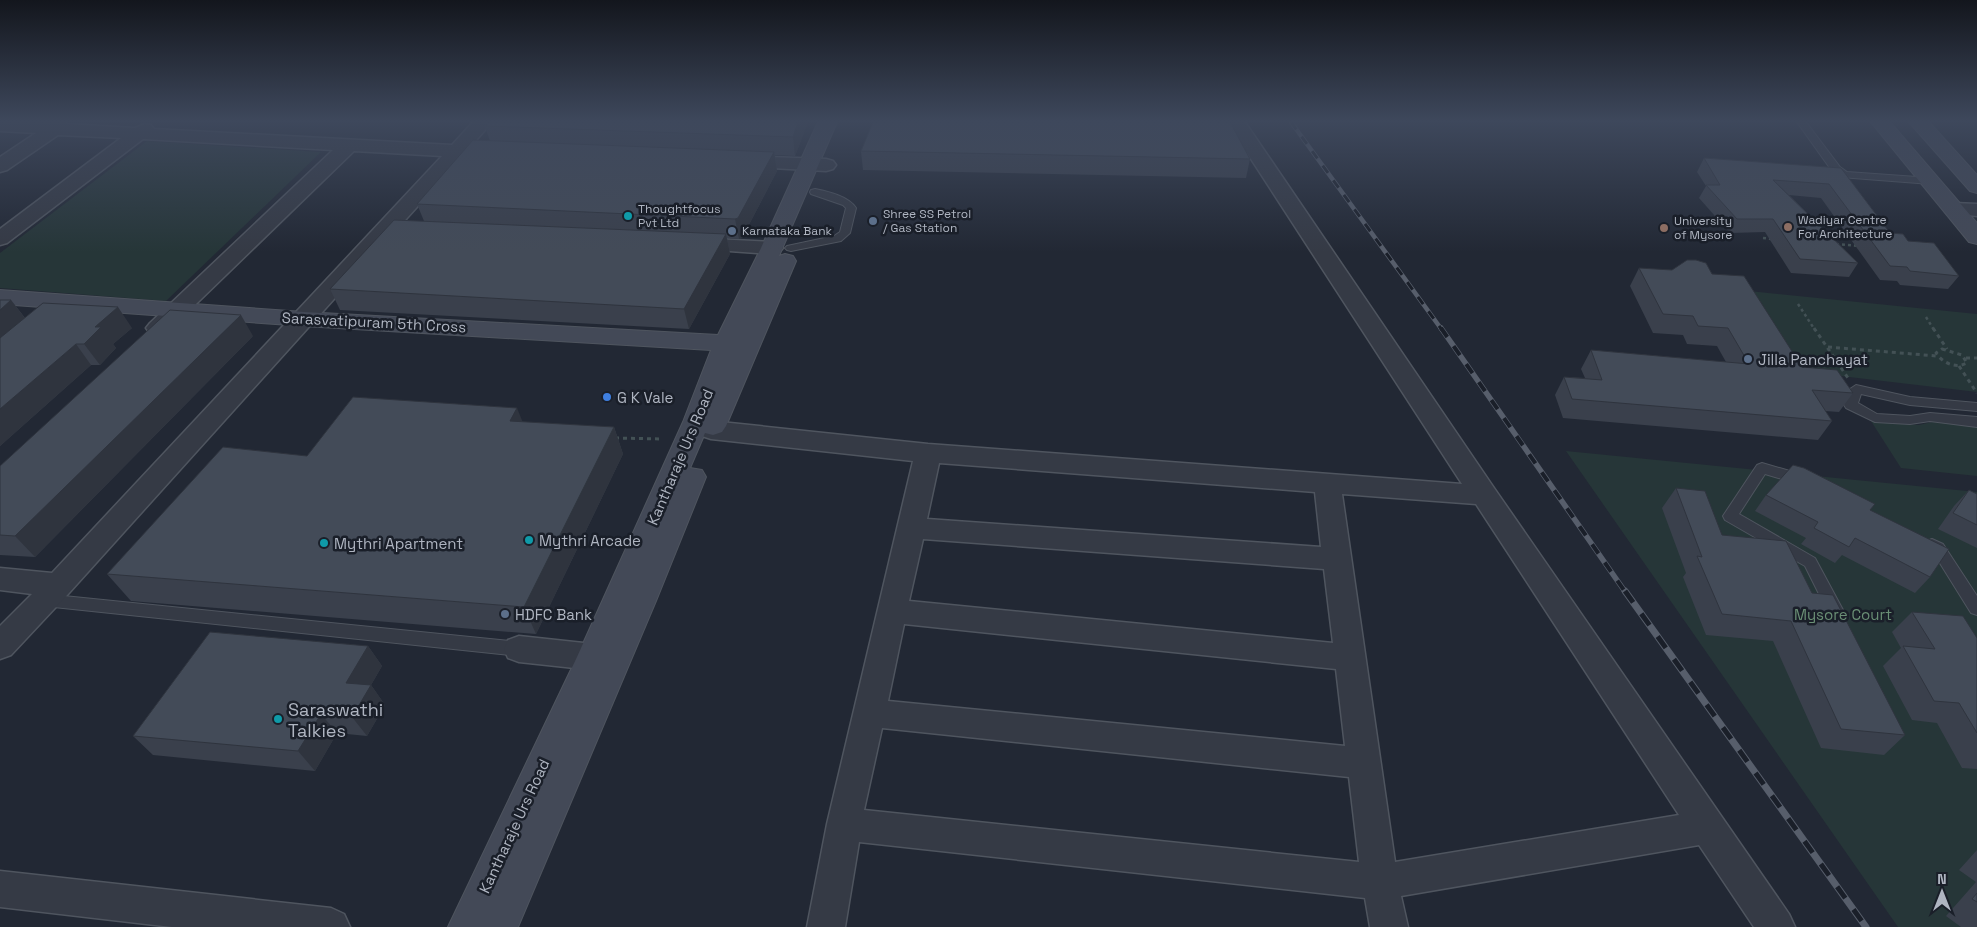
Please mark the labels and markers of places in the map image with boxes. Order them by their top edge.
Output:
place label: Thoughtfocus Pvt Ltd [638,201,721,231]
place label: Shree SS Petrol / Gas Station [883,206,971,236]
marker: Thoughtfocus Pvt Ltd [622,210,634,222]
place label: Wadiyar Centre For Architecture [1798,212,1892,242]
place label: University of Mysore [1674,213,1732,243]
marker: Shree SS Petrol / Gas Station [867,215,879,227]
marker: Wadiyar Centre For Architecture [1782,221,1794,233]
marker: University of Mysore [1658,222,1670,234]
place label: Karnataka Bank [742,223,832,239]
marker: Karnataka Bank [726,225,738,237]
place label: Jilla Panchayat [1758,350,1868,369]
marker: Jilla Panchayat [1742,353,1754,365]
place label: G K Vale [617,388,674,407]
marker: G K Vale [601,391,613,403]
place label: Mythri Arcade [539,531,641,550]
place label: Mythri Apartment [334,534,463,553]
marker: Mythri Arcade [523,534,535,546]
marker: Mythri Apartment [318,537,330,549]
place label: HDFC Bank [515,605,592,624]
marker: HDFC Bank [499,608,511,620]
place label: Saraswathi Talkies [288,698,383,742]
marker: Saraswathi Talkies [272,713,284,725]

